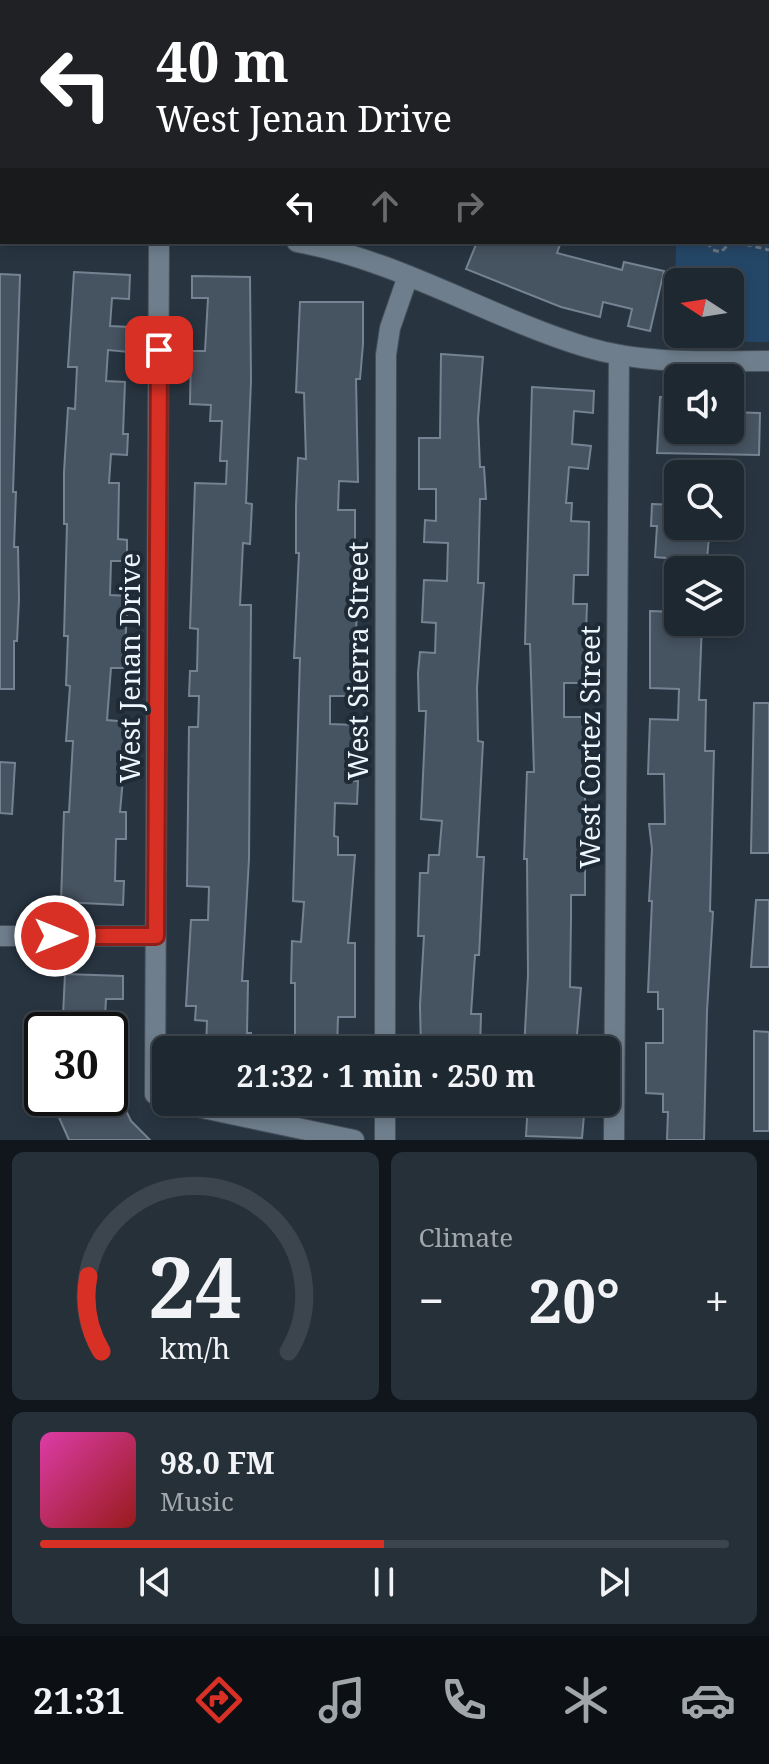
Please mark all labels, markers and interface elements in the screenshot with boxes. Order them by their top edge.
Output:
text: 40 m [156,22,289,98]
icon: left [24,32,128,136]
text: West Jenan Drive [156,94,452,143]
icon: left [279,184,323,228]
icon: ahead [363,184,407,228]
icon: right [447,184,491,228]
north arrow [664,268,744,348]
map controls [664,268,744,636]
pin [125,316,193,384]
icon: arrive [137,328,181,372]
button: sound [664,364,744,444]
button: search [664,460,744,540]
street label: West Sierra Street [338,542,376,780]
street label: West Jenan Drive [110,553,148,783]
button: layers [664,556,744,636]
street label: West Cortez Street [570,625,608,869]
position arrow [13,894,97,978]
speed limit sign: 30 [24,1012,128,1116]
text: 21:32 · 1 min · 250 m [237,1055,535,1096]
text: Climate [419,1219,513,1255]
text: 24 [148,1229,242,1342]
text: 20° [528,1259,620,1341]
text: − [419,1270,444,1330]
text: + [704,1270,729,1330]
text: km/h [160,1328,230,1367]
text: 98.0 FM [160,1442,275,1483]
text: Music [160,1483,234,1519]
icon: previous [133,1560,177,1604]
icon: pause [362,1560,406,1604]
icon: next [592,1560,636,1604]
icon: directions [191,1672,247,1728]
icon: music [314,1672,370,1728]
icon: phone [436,1672,492,1728]
icon: climate [558,1672,614,1728]
icon: car [680,1672,736,1728]
text: 21:31 [33,1676,125,1725]

